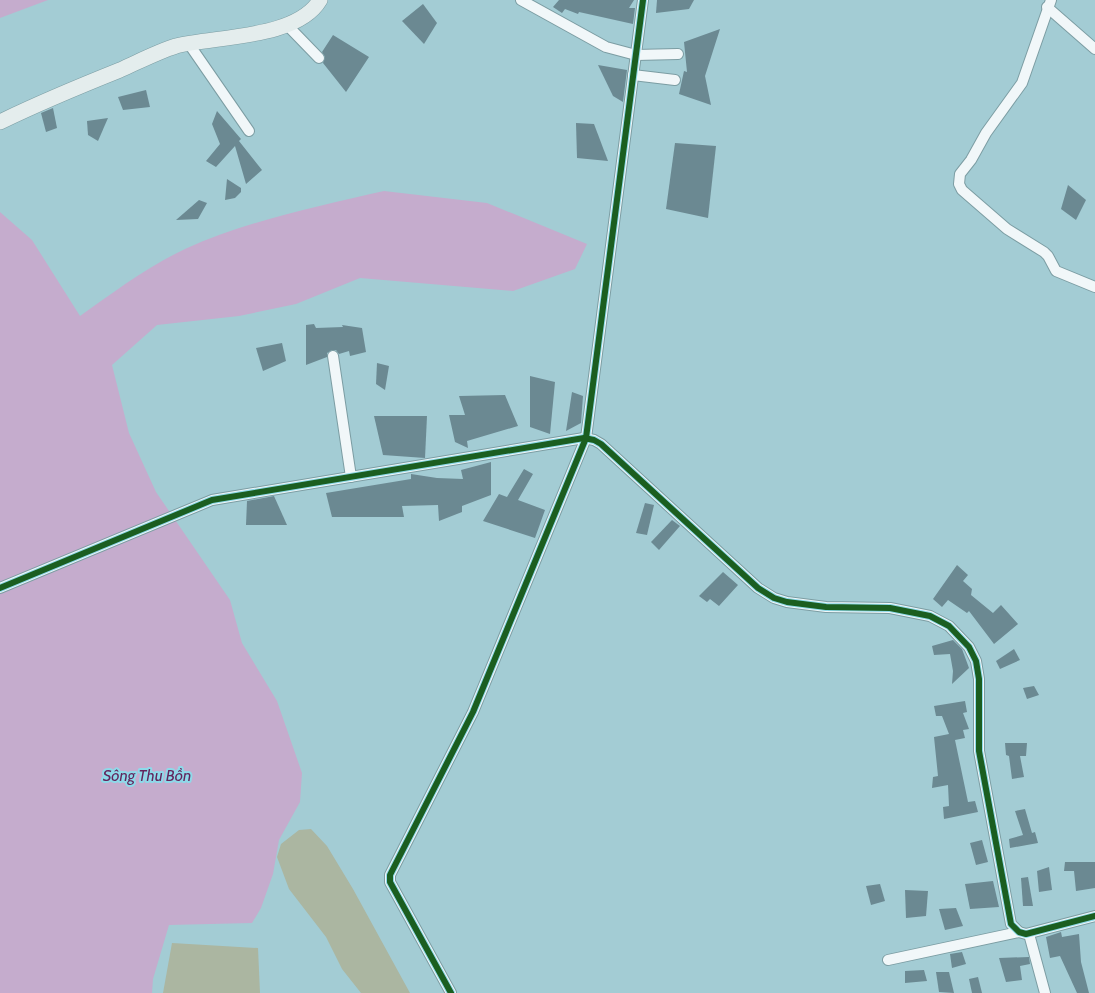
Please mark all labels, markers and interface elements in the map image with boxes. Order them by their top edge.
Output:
water label: Sông Thu Bồn [103,766,191,785]

